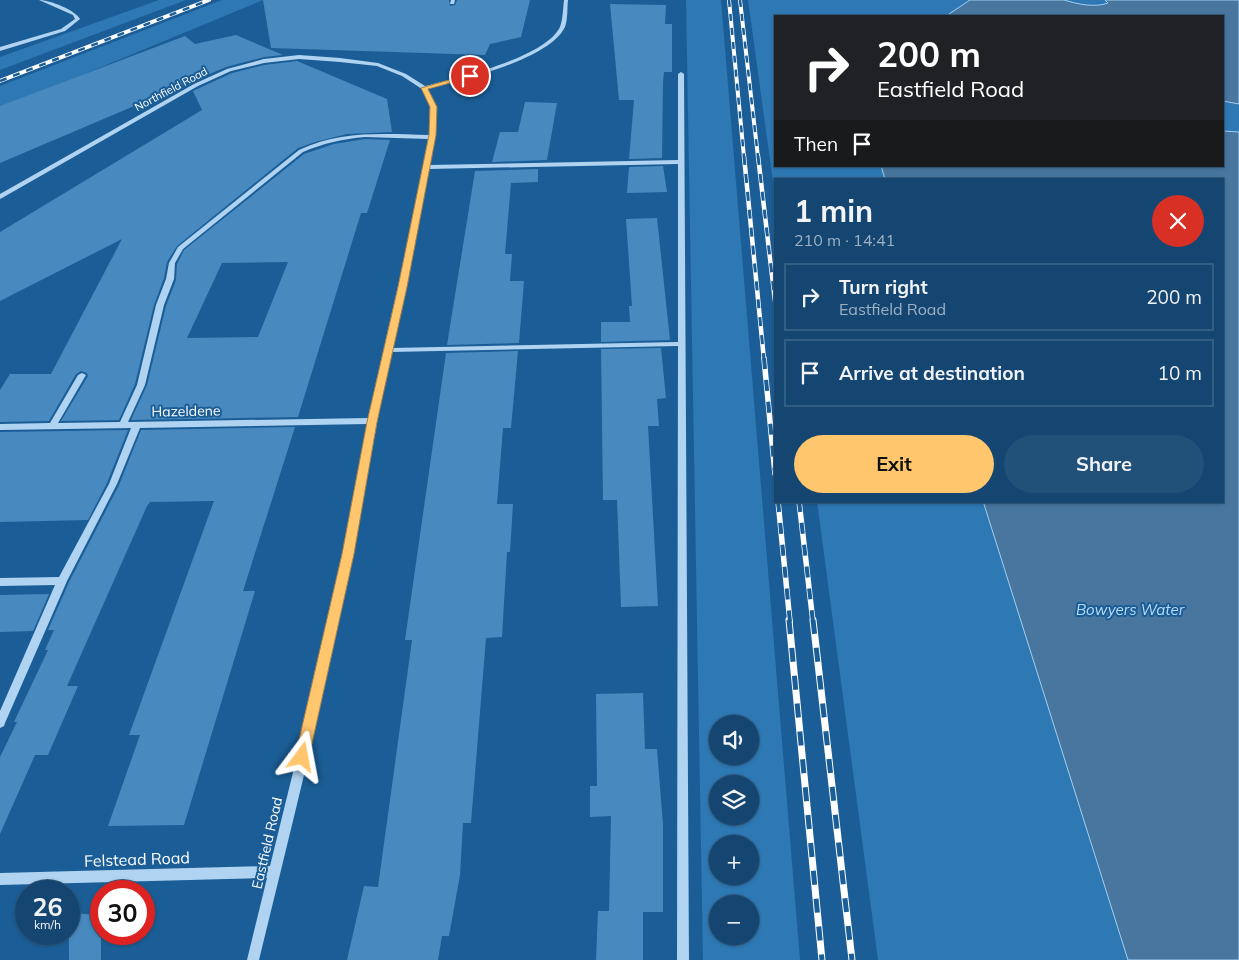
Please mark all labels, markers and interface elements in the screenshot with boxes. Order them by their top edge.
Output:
text: 200 m [877,32,981,76]
icon: right [794,35,859,100]
pin [449,55,491,97]
icon: arrive [456,62,484,90]
street label: Northfield Road [132,64,210,114]
text: Eastfield Road [877,75,1024,103]
icon: arrive [848,130,876,158]
text: Then [794,132,838,156]
text: 1 min [794,192,873,230]
button: close [1152,195,1204,247]
text: 210 m · 14:41 [794,230,895,250]
text: Turn right [839,275,928,299]
icon: right [796,283,824,311]
text: 200 m [1146,285,1202,309]
text: Eastfield Road [839,299,946,319]
icon: arrive [796,359,824,387]
text: Arrive at destination [839,361,1025,385]
text: 10 m [1158,361,1202,385]
street label: Hazeldene [151,401,221,421]
button: Exit [794,435,994,493]
button: Share [1004,435,1204,493]
water label: Bowyers Water [1076,600,1185,619]
map controls [709,715,759,945]
button: sound [709,715,759,765]
position arrow [275,730,327,782]
button: layers [709,775,759,825]
street label: Eastfield Road [248,795,286,891]
button: + [709,835,759,885]
street label: Felstead Road [84,847,190,871]
speed limit sign: 30 [90,880,155,945]
text: 26 [32,891,63,922]
button: − [709,895,759,945]
text: km/h [34,917,61,932]

